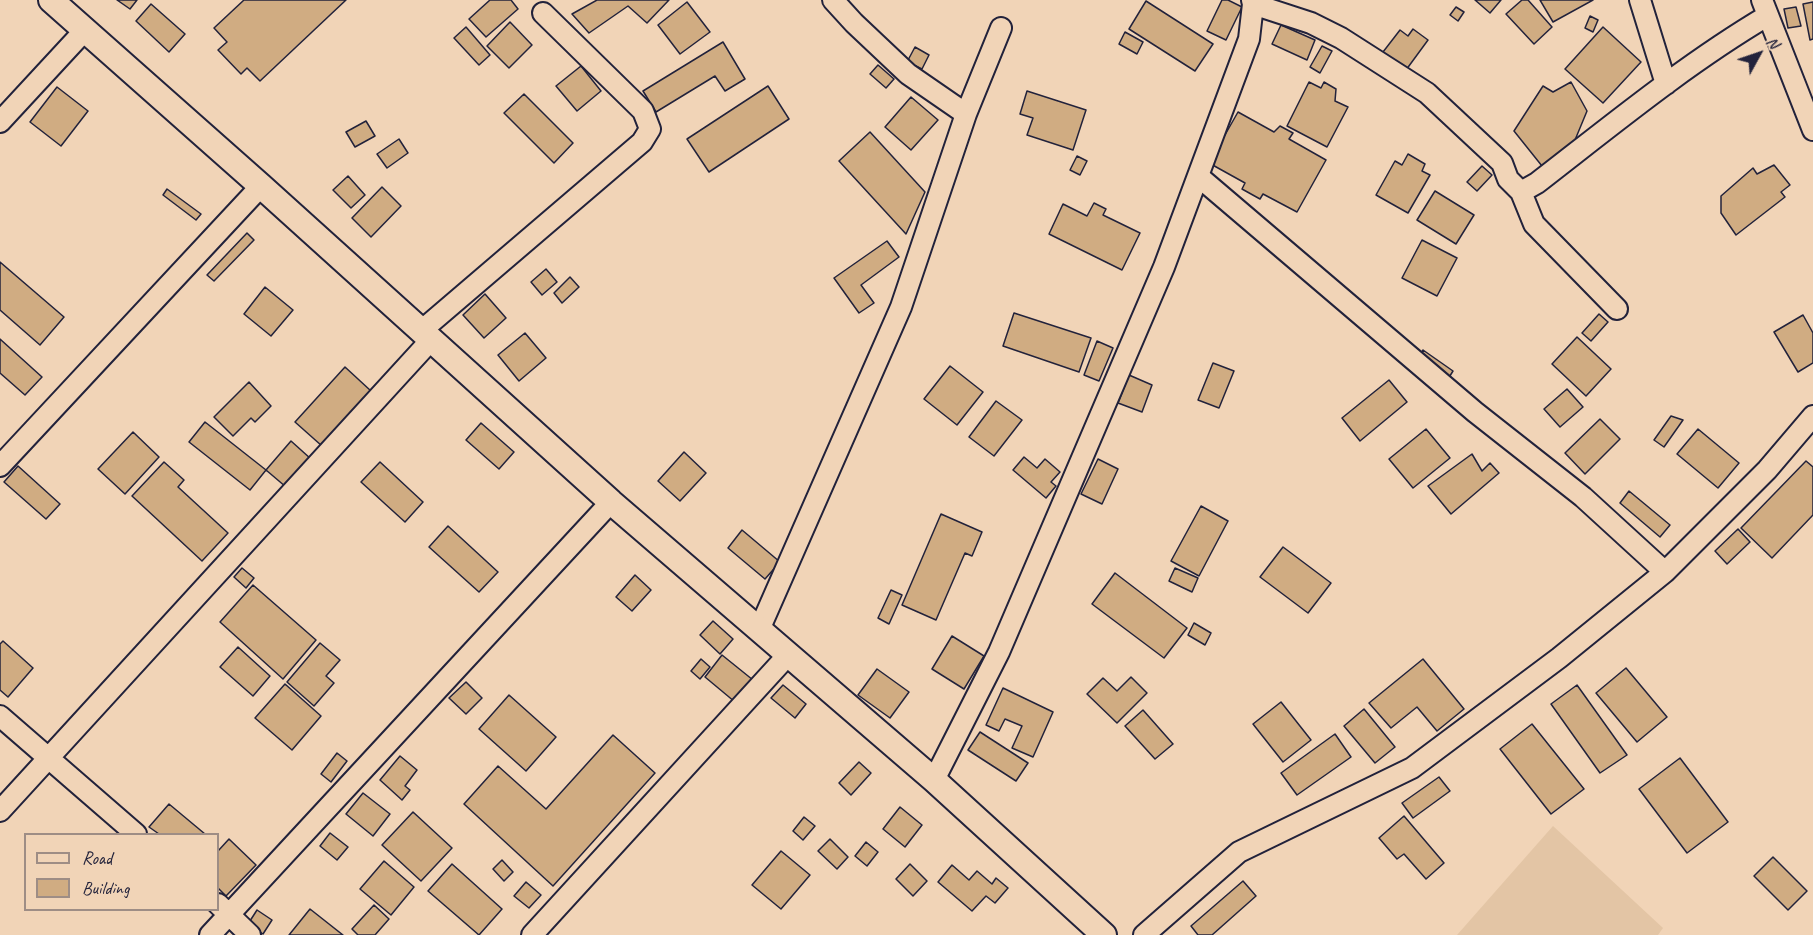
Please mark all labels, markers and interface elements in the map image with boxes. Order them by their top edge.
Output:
north arrow [1729,24,1789,84]
text: N [1762,32,1784,53]
legend [24,833,219,911]
text: Road [82,847,112,869]
text: Building [82,877,129,899]

